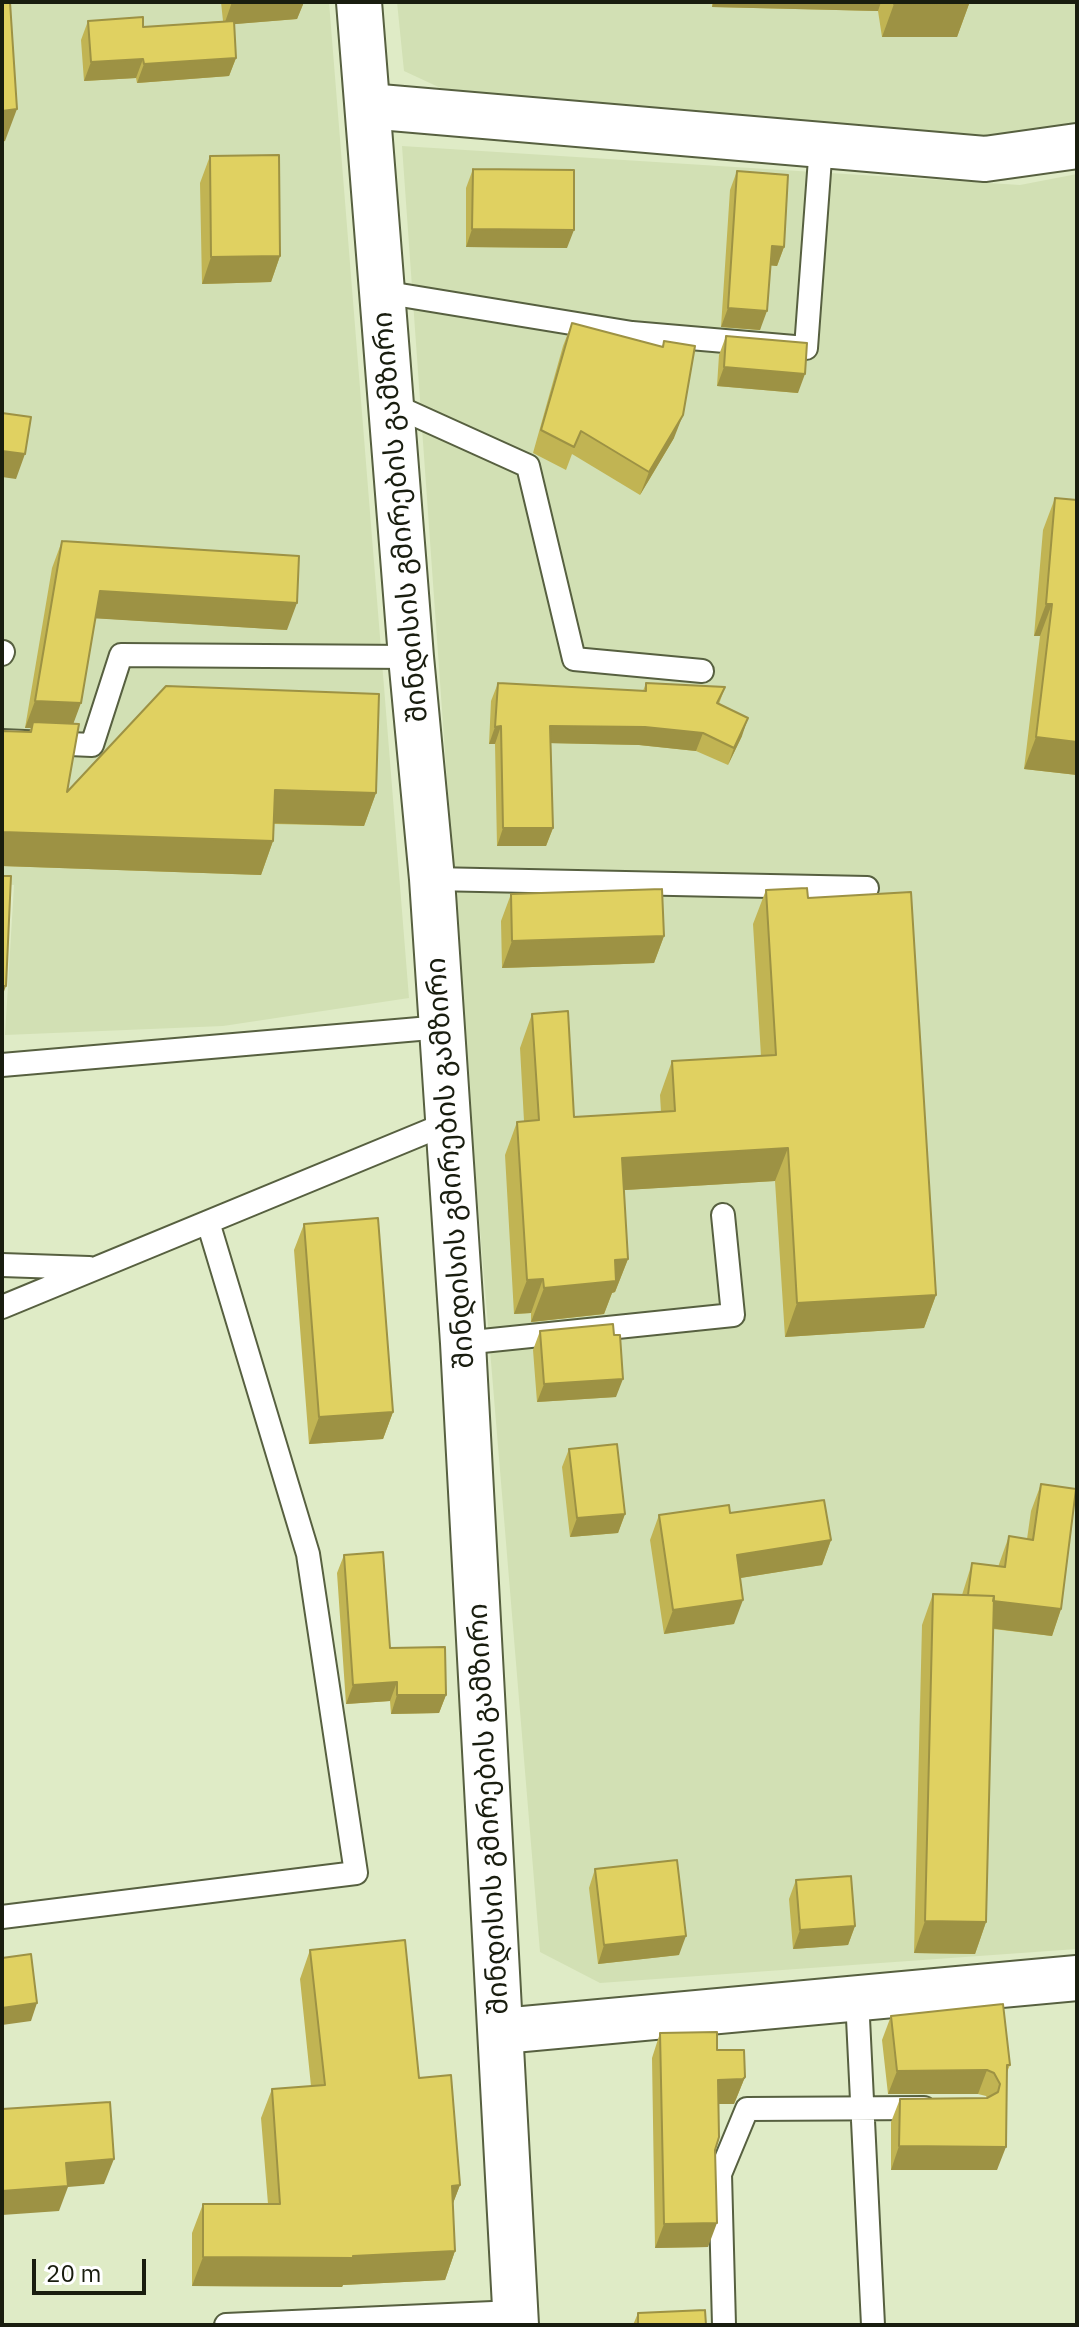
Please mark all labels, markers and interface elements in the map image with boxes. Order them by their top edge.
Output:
street label: შინდისის გმირების გამზირი [366,310,436,724]
street label: შინდისის გმირების გამზირი [420,956,482,1370]
street label: შინდისის გმირების გამზირი [461,1602,517,2016]
scale bar [36,2243,150,2293]
text: 20 m [46,2257,101,2289]

